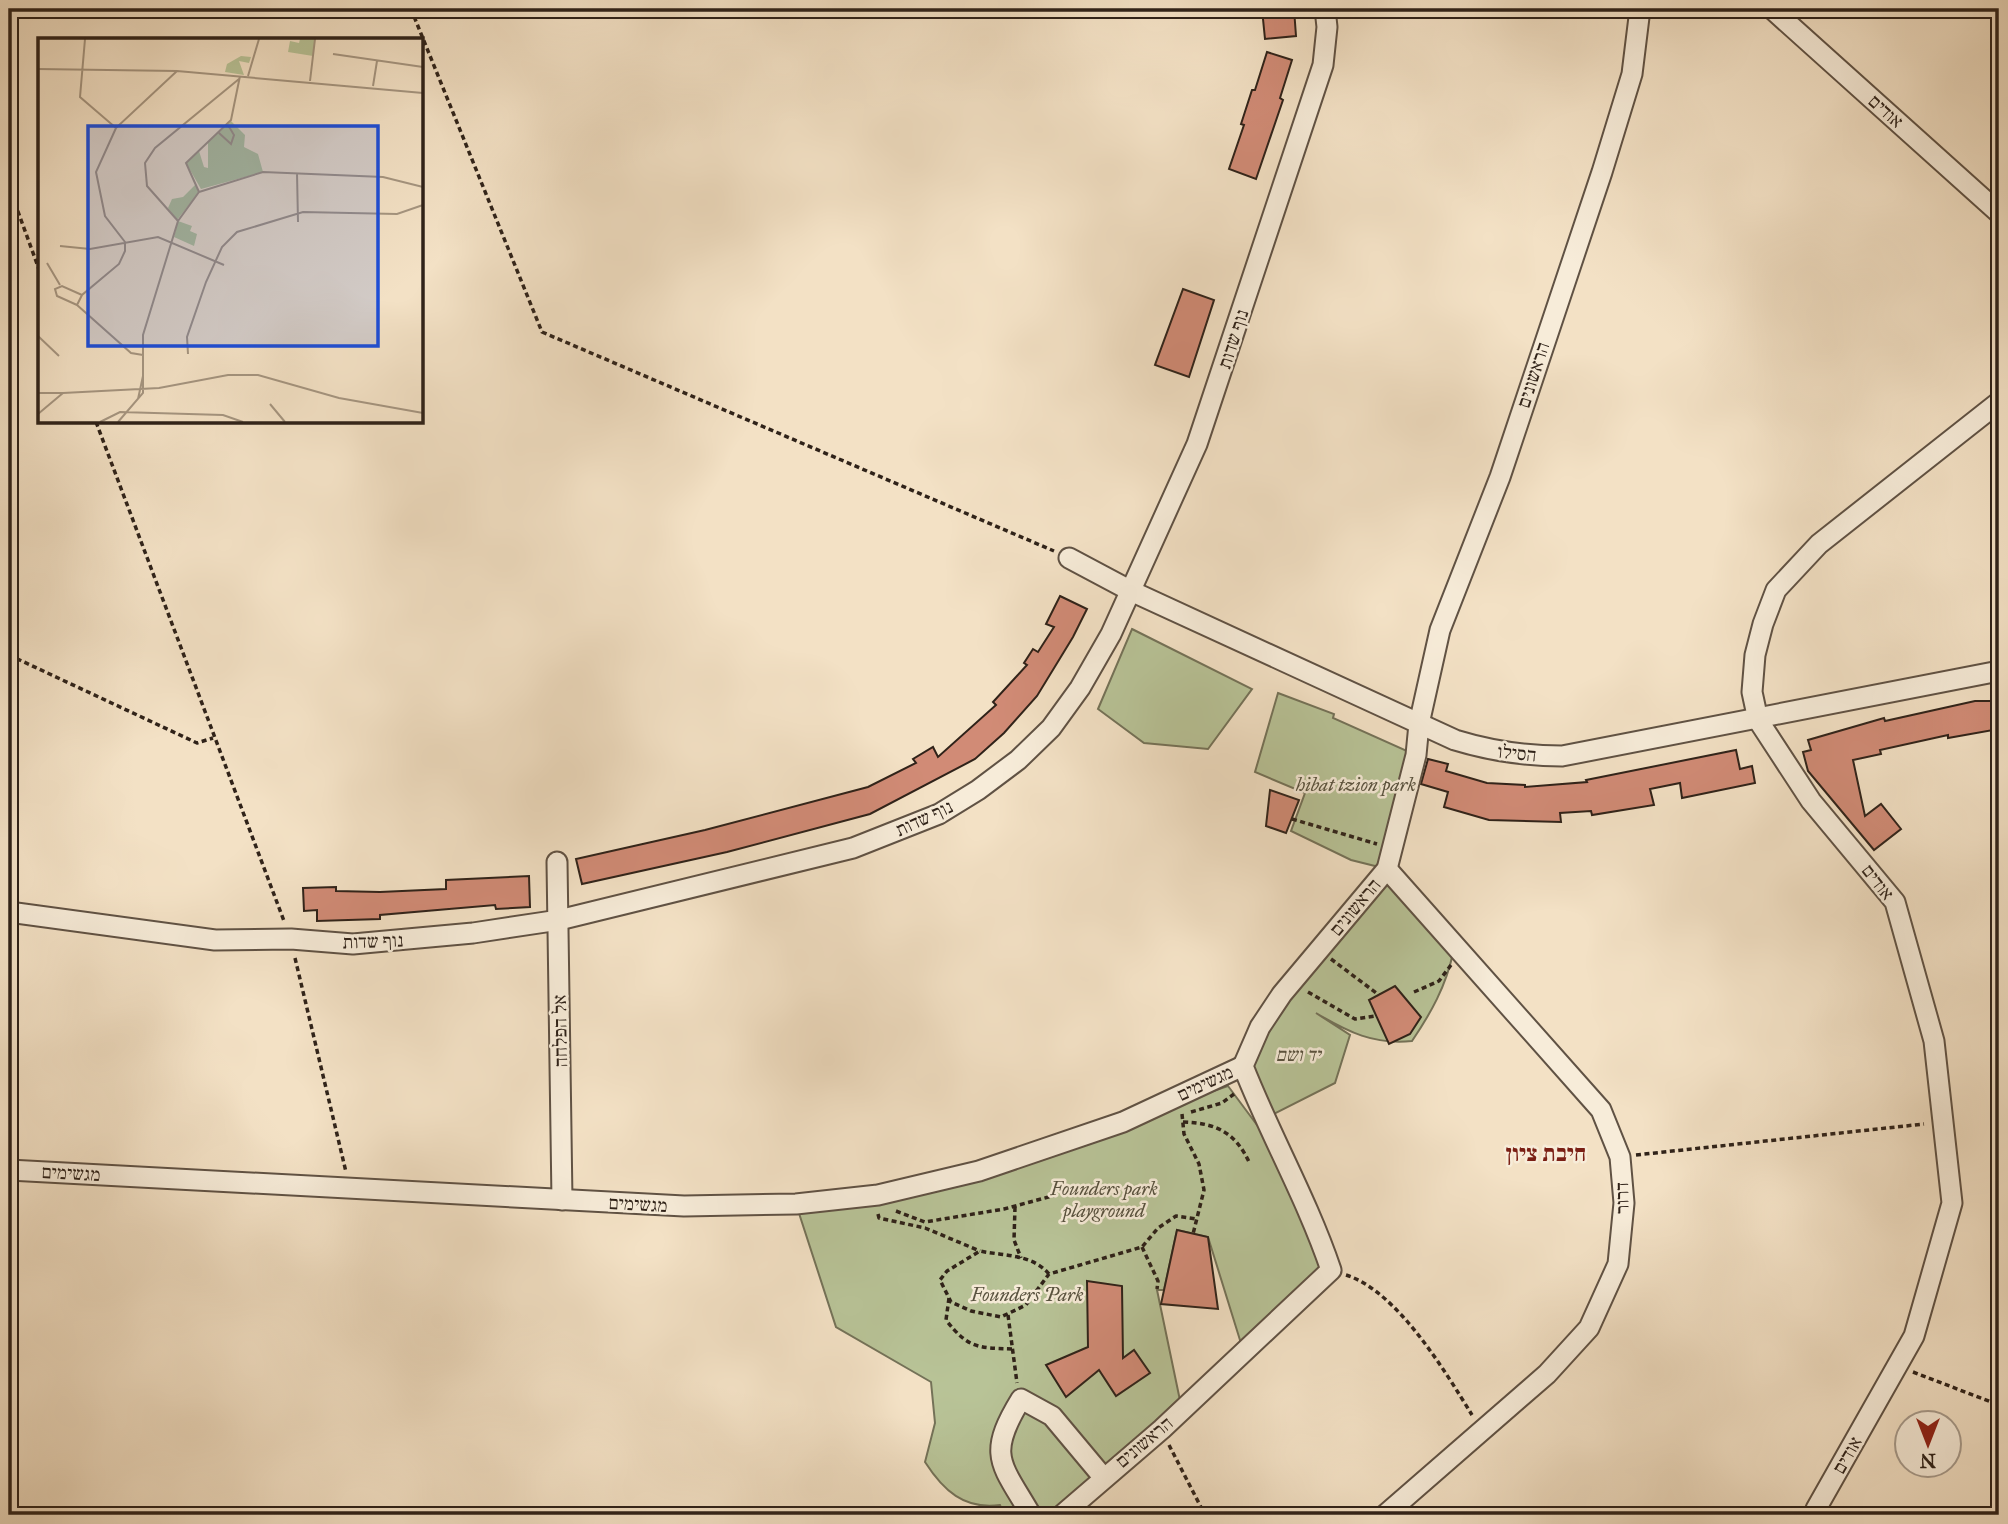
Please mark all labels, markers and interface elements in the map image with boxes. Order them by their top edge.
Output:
inset map [38,38,424,424]
street label: אודים [1864,89,1908,133]
street label: נוף שדות [1213,306,1253,372]
street label: הראשונים [1512,339,1554,411]
street label: הסילו [1496,740,1538,766]
park label: hibat tzion park [1295,773,1416,797]
street label: נוף שדות [892,795,956,841]
street label: אודים [1857,859,1899,905]
street label: הראשונים [1324,874,1386,940]
street label: נוף שדות [342,928,404,954]
street label: אל הפלחה [548,994,572,1068]
park label: יד ושם [1276,1043,1322,1066]
street label: מגשימים [1173,1060,1237,1106]
district label: חיבת ציון [1506,1139,1586,1167]
street label: מגשימים [41,1160,101,1186]
park label: Founders park playground [1049,1177,1158,1223]
street label: דרור [1610,1182,1634,1214]
street label: מגשימים [608,1191,668,1217]
park label: Founders Park [970,1283,1084,1306]
north arrow [1892,1408,1962,1478]
street label: הראשונים [1111,1411,1177,1473]
street label: אודים [1827,1432,1867,1478]
text: N [1920,1449,1936,1472]

